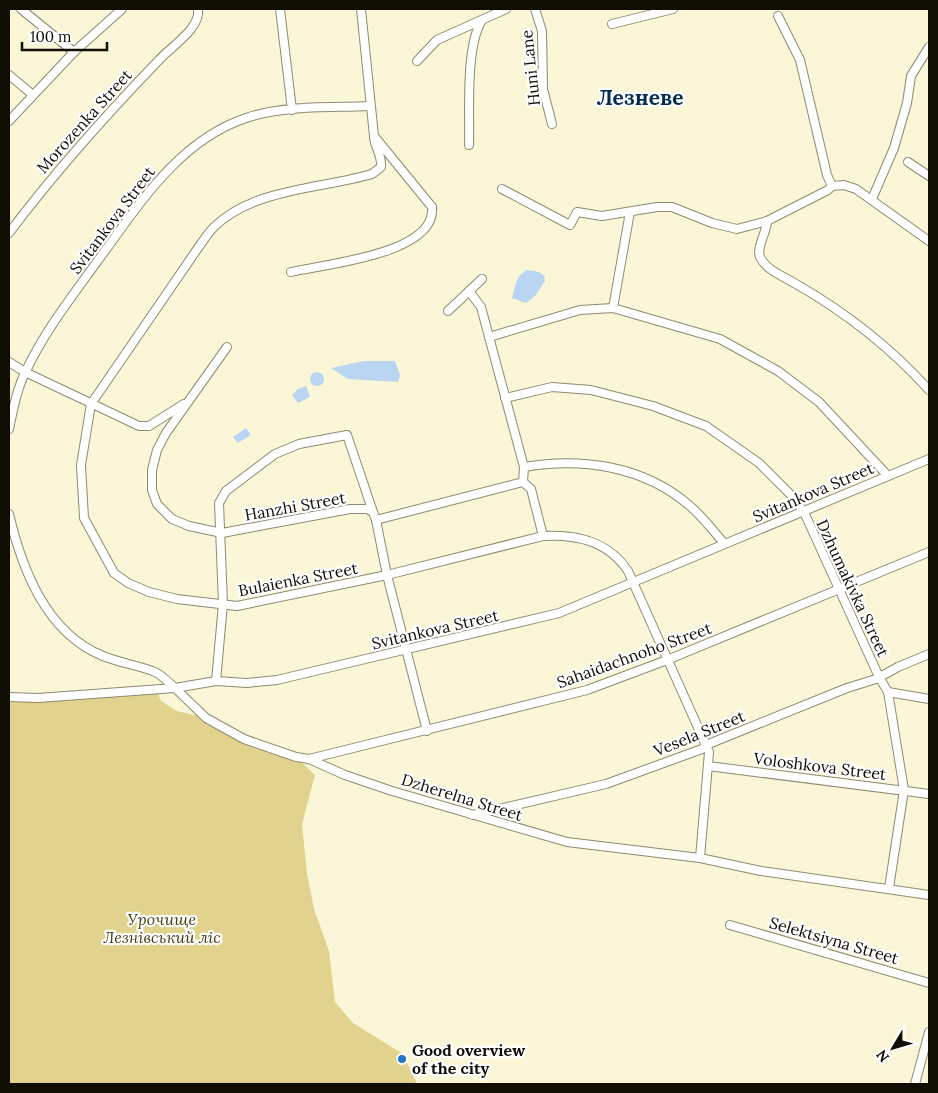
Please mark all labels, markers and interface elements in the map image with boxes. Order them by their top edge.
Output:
scale bar [22,20,108,52]
text: 100 m [30,27,71,46]
street label: Huni Lane [516,29,544,107]
street label: Morozenka Street [32,64,136,177]
district label: Лезневе [596,84,684,111]
street label: Svitankova Street [65,162,159,278]
street label: Svitankova Street [749,457,877,527]
street label: Hanzhi Street [243,487,348,525]
street label: Dzhumakivka Street [812,516,894,661]
street label: Bulaienka Street [237,557,360,600]
street label: Svitankova Street [370,605,501,653]
street label: Sahaidachnoho Street [554,617,715,692]
street label: Vesela Street [649,705,748,761]
street label: Voloshkova Street [752,748,888,784]
street label: Dzherelna Street [399,769,526,825]
park label: Урочище Лезнівський ліс [103,909,221,947]
street label: Selektsiyna Street [767,912,902,968]
north arrow [868,1023,918,1073]
place label: Good overview of the city [412,1040,525,1078]
text: N [872,1046,893,1066]
marker: Good overview of the city [396,1053,408,1065]

